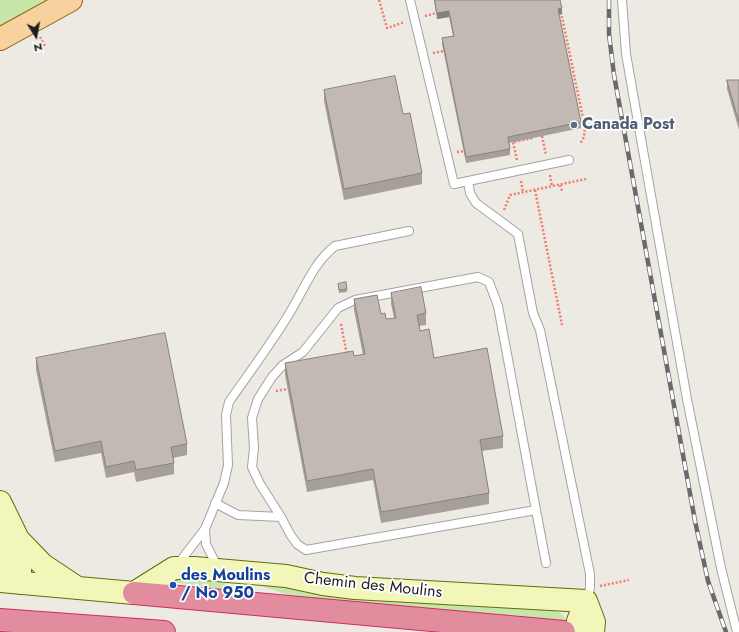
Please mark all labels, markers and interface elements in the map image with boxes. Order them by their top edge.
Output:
north arrow [16,16,56,56]
text: N [32,39,44,56]
place label: Canada Post [582,115,674,135]
marker: Canada Post [569,120,579,130]
place label: des Moulins / No 950 [181,566,270,604]
street label: Chemin des Moulins [303,569,443,603]
marker: des Moulins / No 950 [168,580,178,590]

